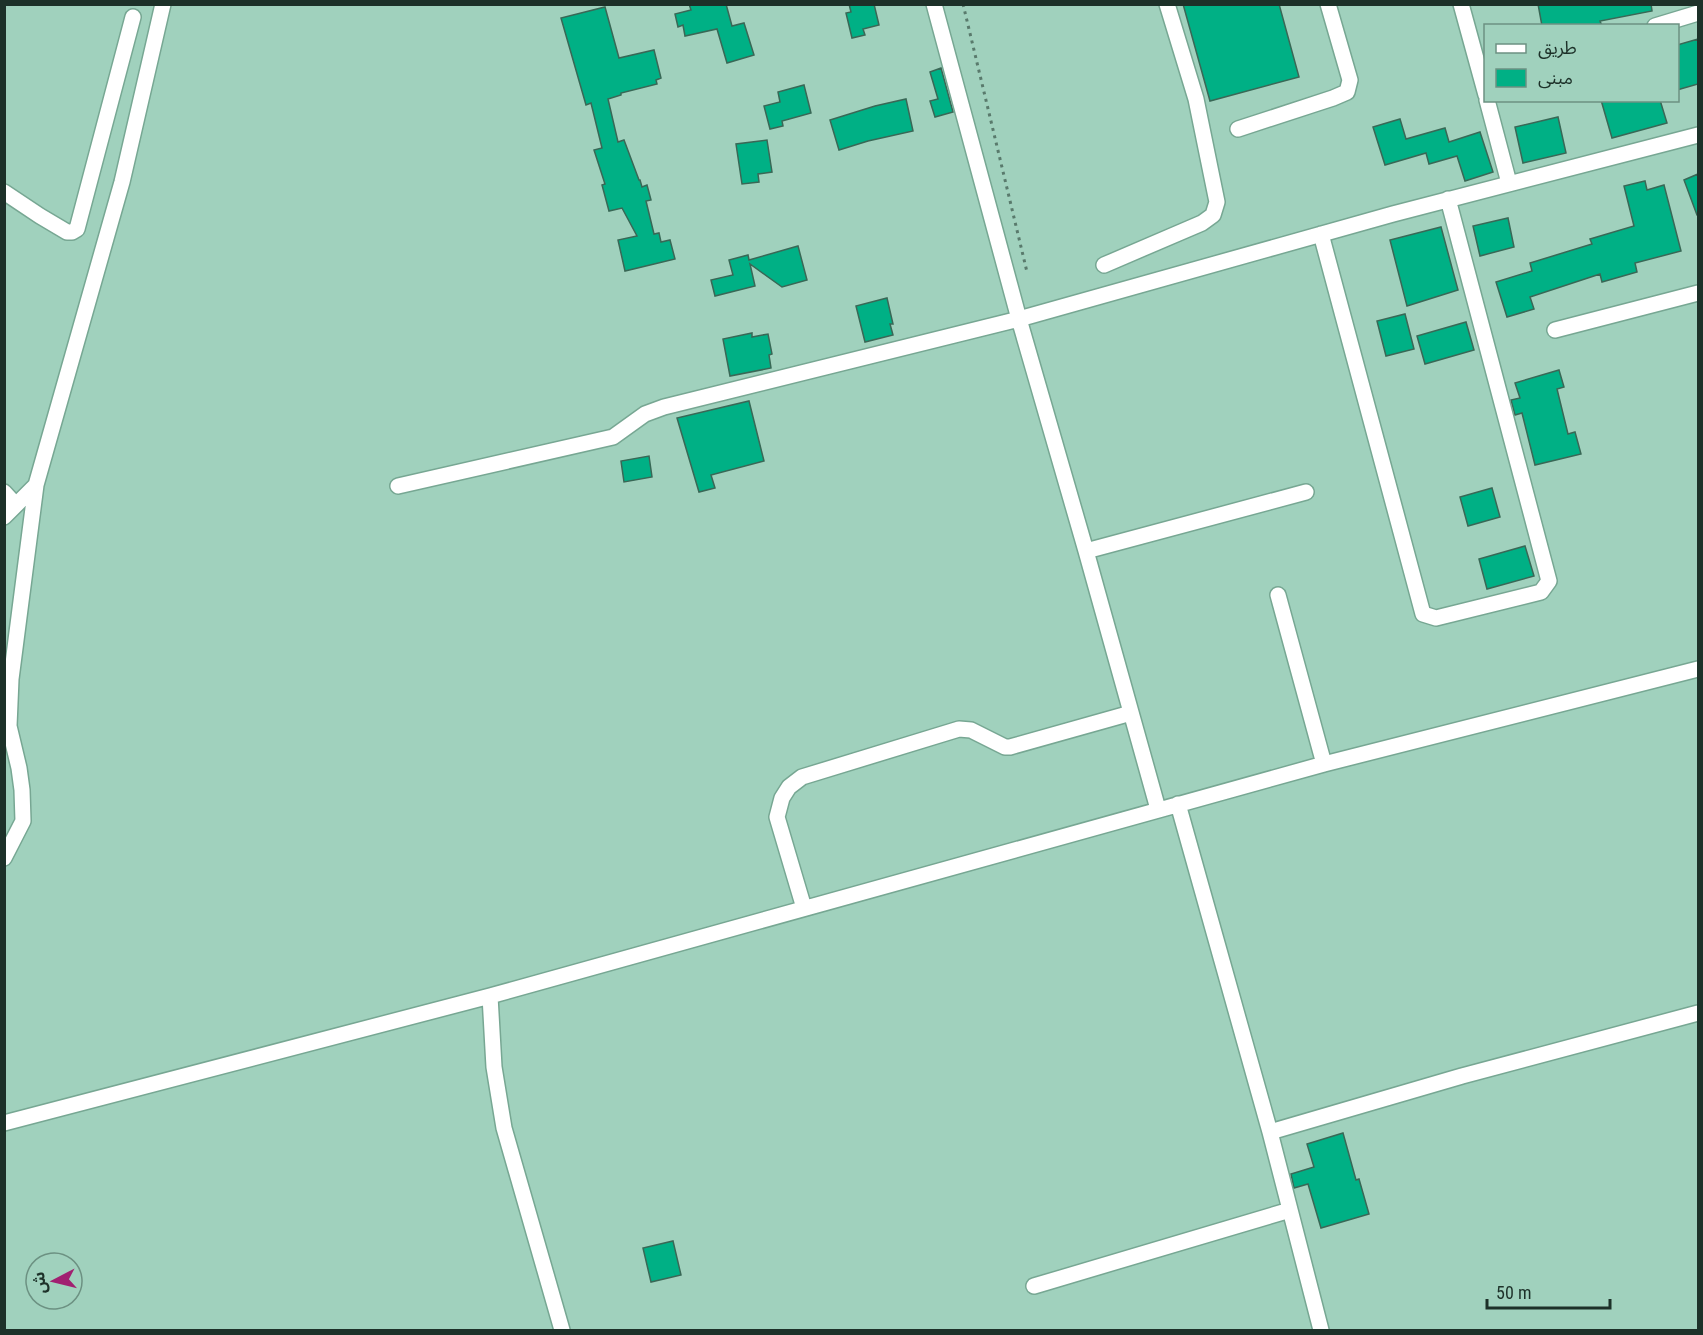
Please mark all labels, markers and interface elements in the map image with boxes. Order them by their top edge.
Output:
legend [1484,24,1679,102]
text: طريق [1538,37,1577,59]
text: مبنى [1538,67,1573,89]
north arrow [24,1251,84,1311]
text: ش [29,1271,50,1295]
scale bar [1487,1272,1610,1310]
text: 50 m [1496,1282,1531,1303]

